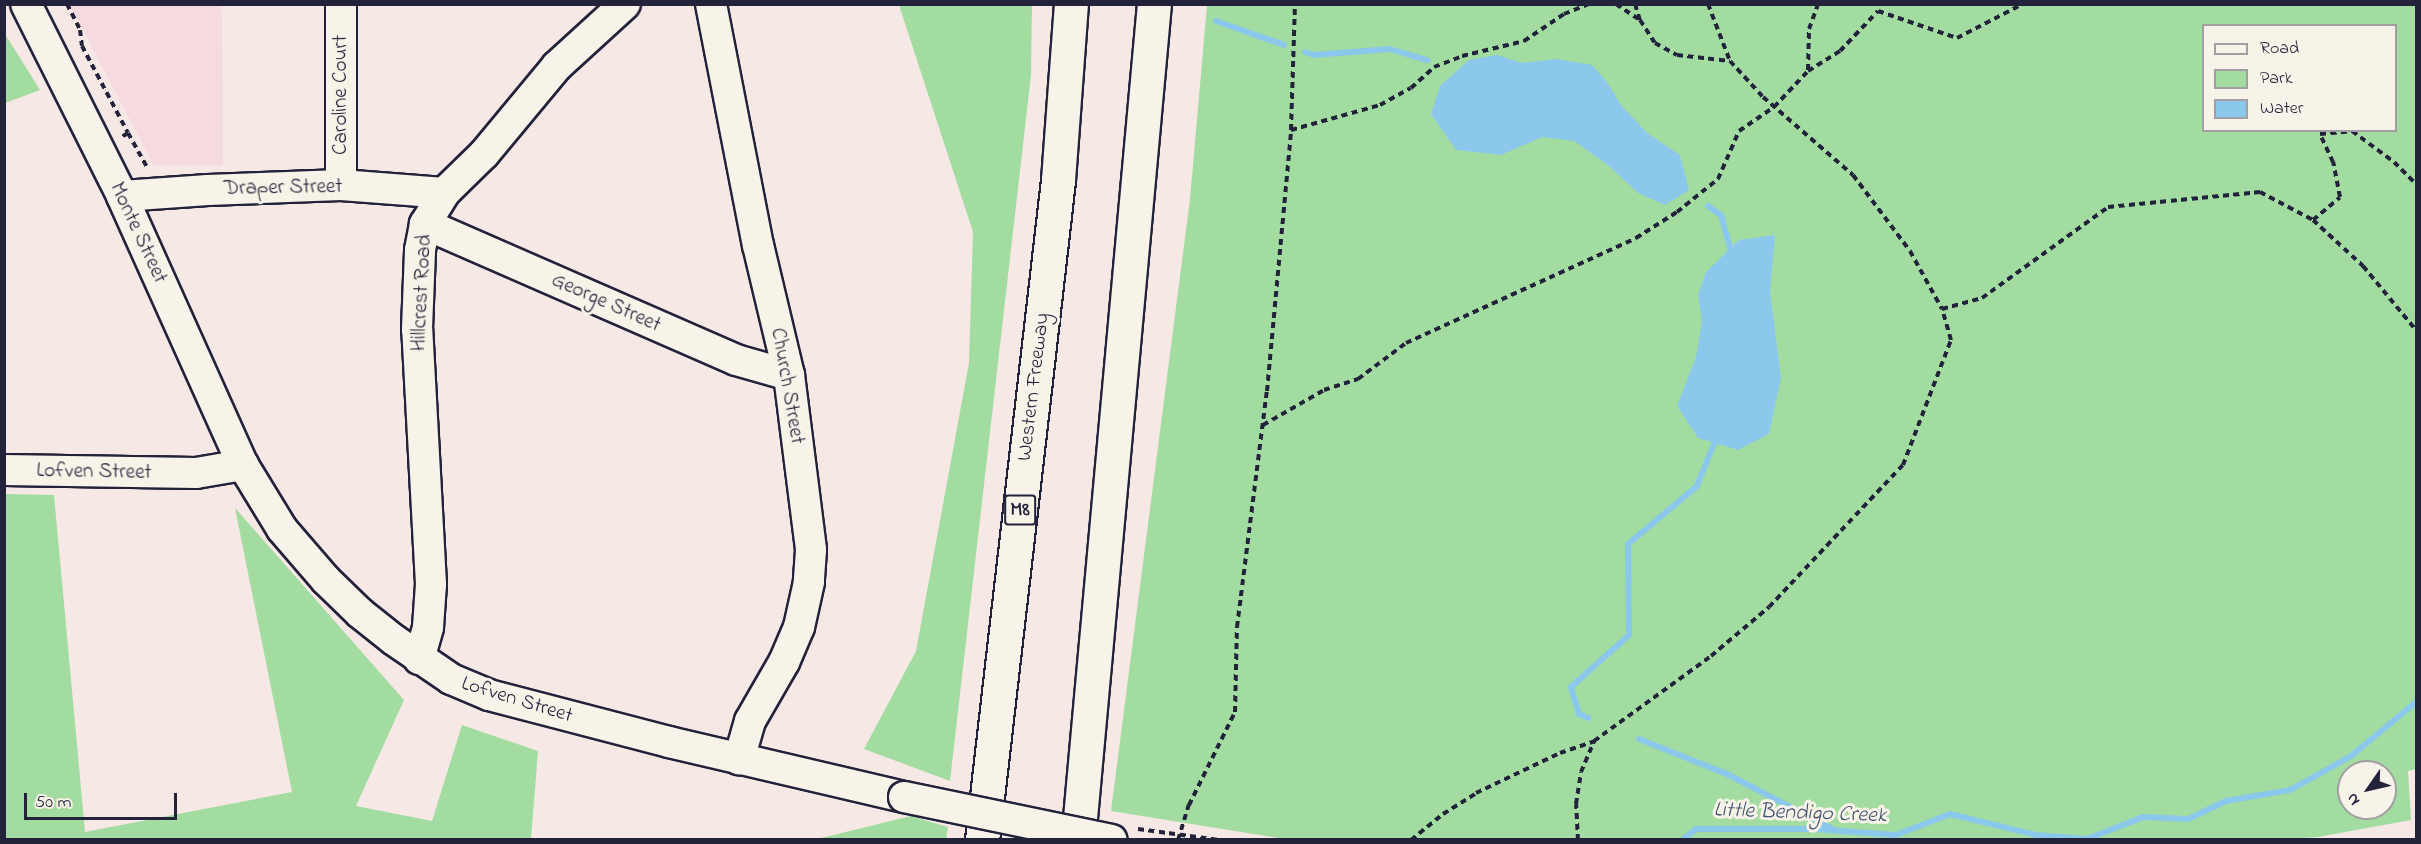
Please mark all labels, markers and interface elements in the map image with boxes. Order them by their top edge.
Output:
legend [2202,24,2397,132]
street label: Caroline Court [328,35,354,155]
text: Road [2260,36,2299,62]
text: Park [2260,66,2293,92]
text: Water [2260,96,2303,122]
street label: Draper Street [223,174,343,202]
street label: Monte Street [104,178,172,288]
street label: Hillcrest Road [406,234,438,352]
street label: George Street [547,268,665,338]
street label: Western Freeway [1012,312,1056,462]
street label: Church Street [764,326,810,446]
street label: Lofven Street [36,458,152,486]
road number: M8 [1004,493,1036,527]
street label: Lofven Street [458,671,576,729]
north arrow [2337,760,2397,820]
scale bar [27,781,180,819]
text: N [2341,788,2367,810]
text: 50 m [35,790,72,816]
water label: Little Bendigo Creek [1713,798,1887,830]

